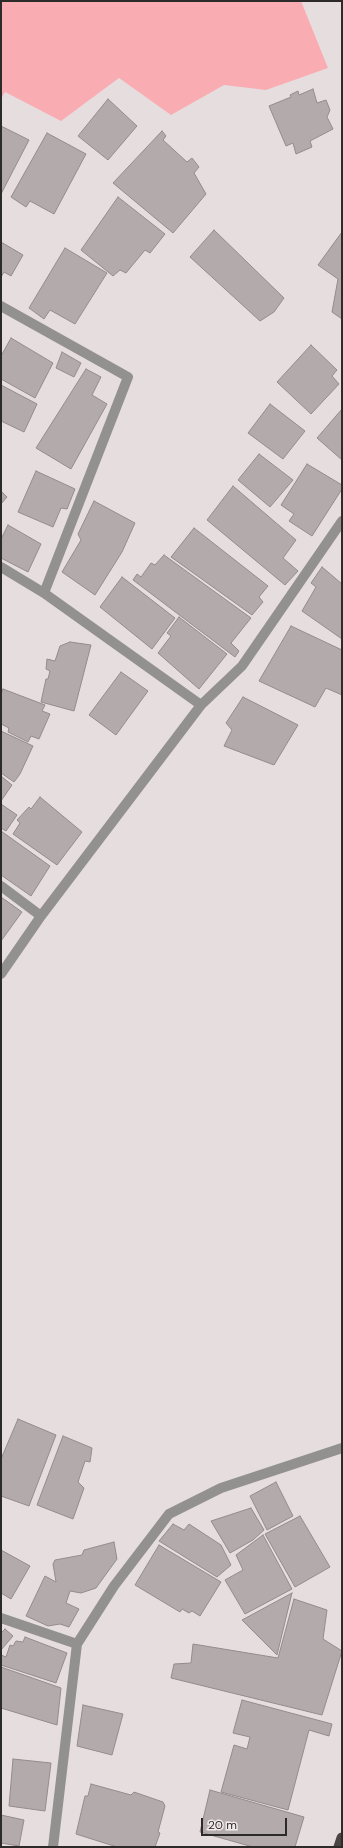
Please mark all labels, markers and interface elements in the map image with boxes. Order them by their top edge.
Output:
scale bar [203,1810,289,1836]
text: 20 m [208,1817,237,1833]

